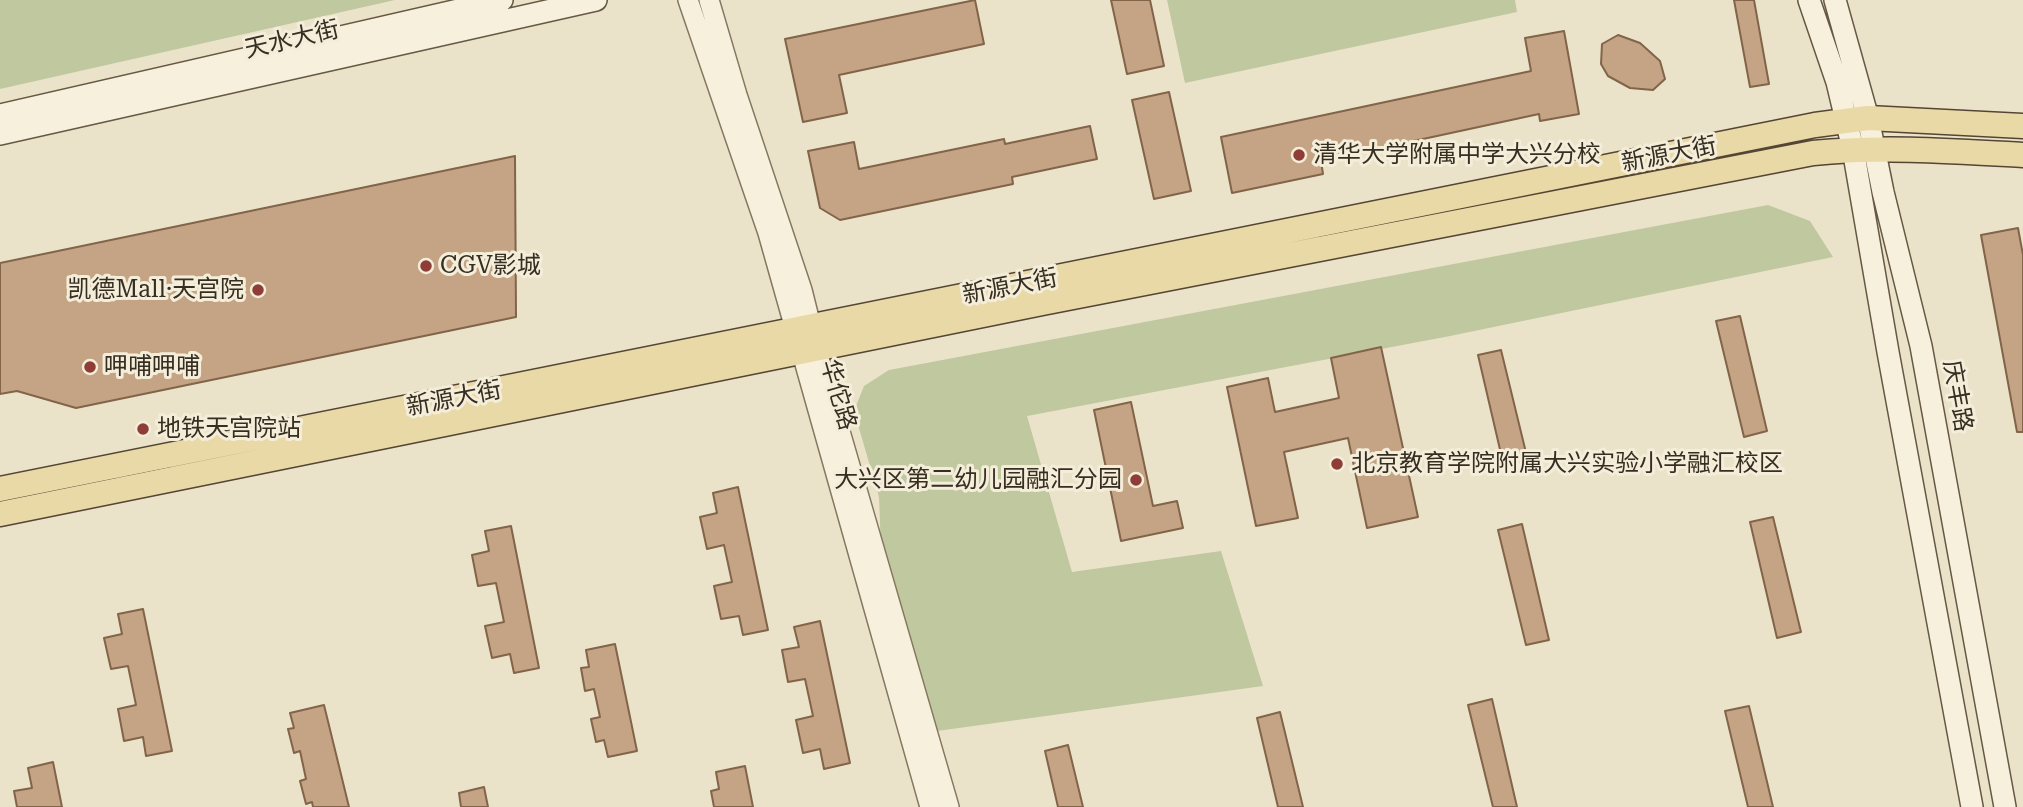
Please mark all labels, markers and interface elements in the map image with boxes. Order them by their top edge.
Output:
street label: 天水大街 [242,15,342,65]
street label: 新源大街 [1619,132,1719,178]
place label: 清华大学附属中学大兴分校 [1313,141,1601,169]
marker: 清华大学附属中学大兴分校 [1291,147,1307,163]
place label: CGV影城 [440,252,541,280]
marker: CGV影城 [418,258,434,274]
street label: 新源大街 [960,264,1060,310]
place label: 凯德Mall·天宫院 [67,276,244,304]
marker: 凯德Mall·天宫院 [250,282,266,298]
place label: 呷哺呷哺 [104,353,200,381]
street label: 华佗路 [814,356,862,434]
street label: 庆丰路 [1937,358,1977,434]
marker: 呷哺呷哺 [82,359,98,375]
street label: 新源大街 [404,376,504,422]
place label: 地铁天宫院站 [157,415,301,443]
marker: 地铁天宫院站 [135,421,151,437]
place label: 北京教育学院附属大兴实验小学融汇校区 [1351,450,1783,478]
marker: 北京教育学院附属大兴实验小学融汇校区 [1329,456,1345,472]
place label: 大兴区第二幼儿园融汇分园 [834,466,1122,494]
marker: 大兴区第二幼儿园融汇分园 [1128,472,1144,488]

